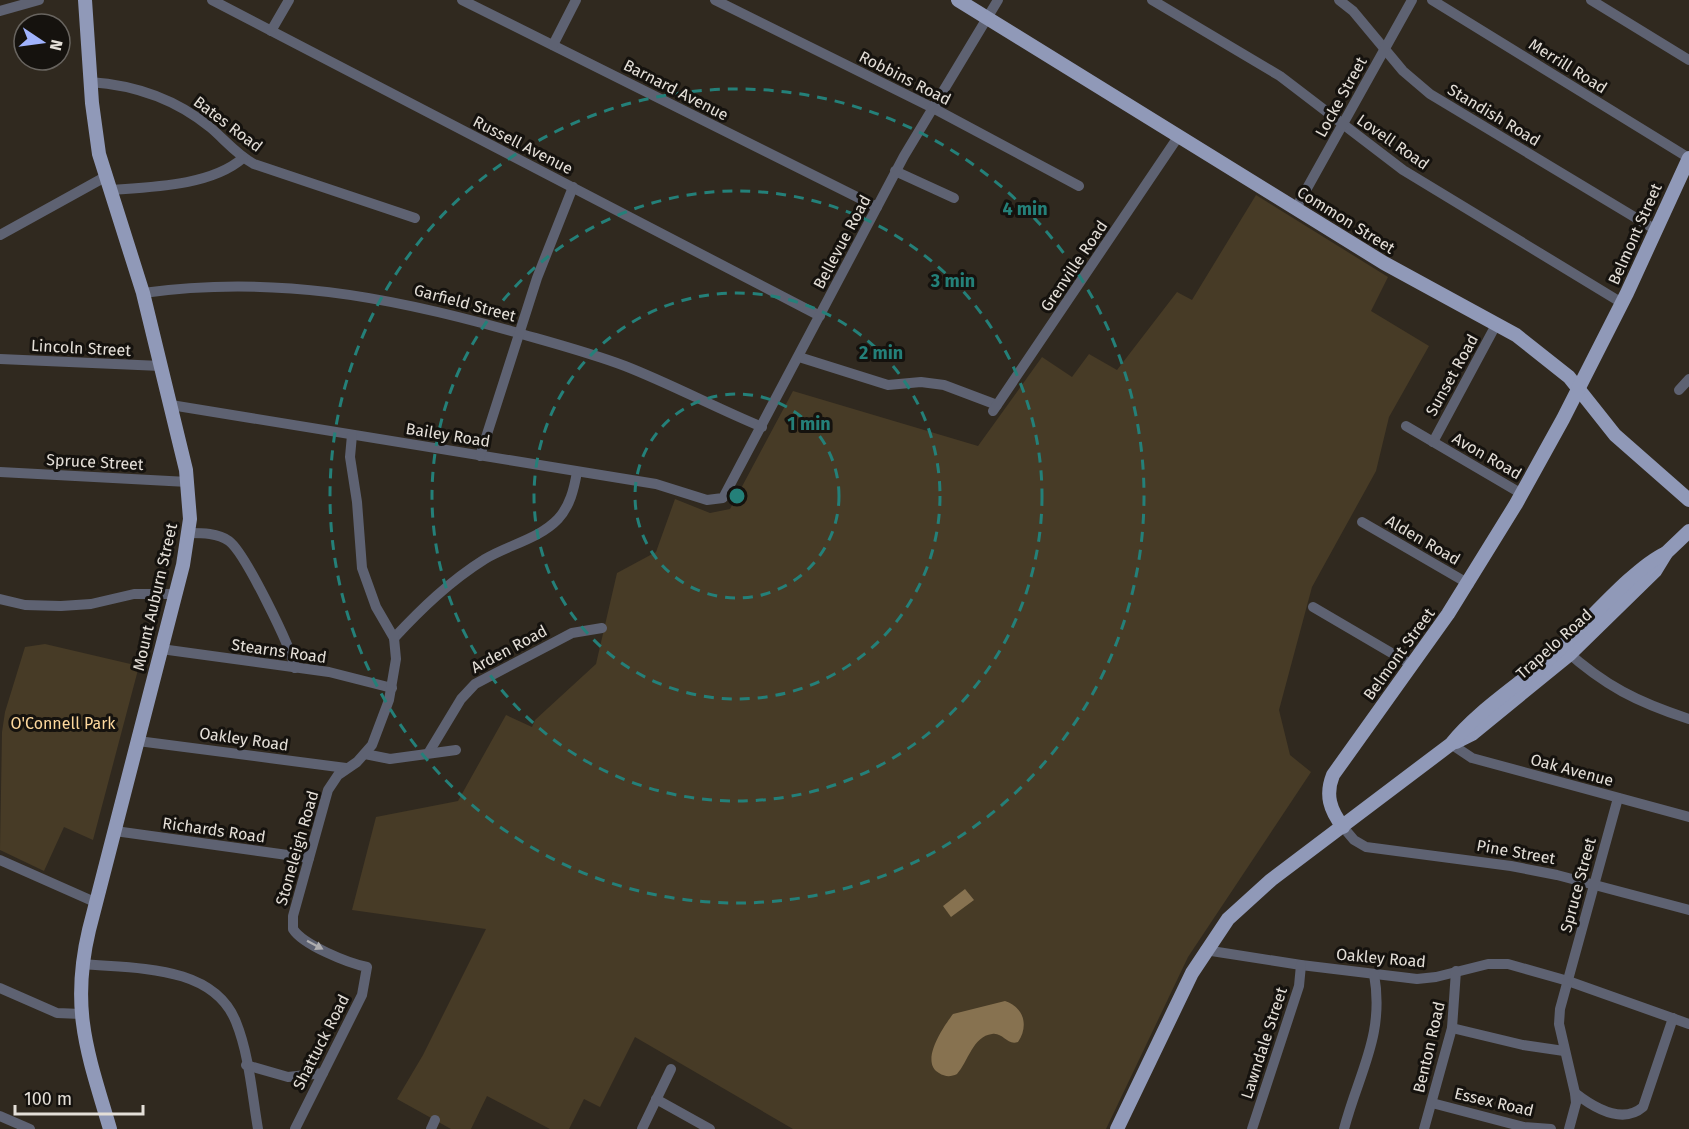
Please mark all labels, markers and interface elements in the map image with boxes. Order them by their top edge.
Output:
north arrow [12,12,72,72]
street label: Merrill Road [1525,34,1611,98]
text: N [46,38,67,53]
street label: Robbins Road [856,47,954,109]
street label: Locke Street [1311,53,1371,141]
street label: Barnard Avenue [620,55,732,125]
street label: Standish Road [1444,80,1544,150]
street label: Bates Road [190,92,266,156]
street label: Lovell Road [1353,110,1433,174]
street label: Russell Avenue [470,112,576,178]
street label: Belmont Street [1604,180,1666,288]
street label: Common Street [1294,182,1399,258]
street label: Bellevue Road [809,192,875,292]
text: 4 min [1002,198,1048,220]
street label: Grenville Road [1037,217,1111,315]
text: 3 min [930,270,975,292]
street label: Garfield Street [412,280,518,326]
street label: Sunset Road [1422,331,1482,419]
street label: Lincoln Street [30,336,132,360]
text: 2 min [859,342,903,364]
text: 1 min [787,413,831,435]
street label: Bailey Road [404,419,492,451]
street label: Avon Road [1449,429,1525,483]
street label: Spruce Street [46,450,144,474]
centre of rings [727,486,747,506]
street label: Alden Road [1382,511,1464,569]
street label: Mount Auburn Street [129,521,181,673]
street label: Belmont Street [1359,604,1439,704]
street label: Trapelo Road [1512,605,1596,683]
street label: Arden Road [468,621,550,677]
street label: Stearns Road [230,635,328,667]
park label: O'Connell Park [10,714,116,733]
street label: Oakley Road [198,723,290,755]
street label: Oak Avenue [1528,750,1616,790]
street label: Stoneleigh Road [272,788,322,908]
street label: Richards Road [161,813,267,847]
street label: Spruce Street [1556,835,1600,935]
street label: Pine Street [1475,836,1557,868]
one-way arrow [307,940,324,950]
street label: Oakley Road [1335,945,1427,971]
street label: Lawndale Street [1237,985,1291,1101]
street label: Shattuck Road [289,991,353,1093]
street label: Benton Road [1409,999,1449,1095]
scale bar [15,1078,142,1116]
street label: Essex Road [1453,1084,1535,1120]
text: 100 m [24,1088,72,1110]

